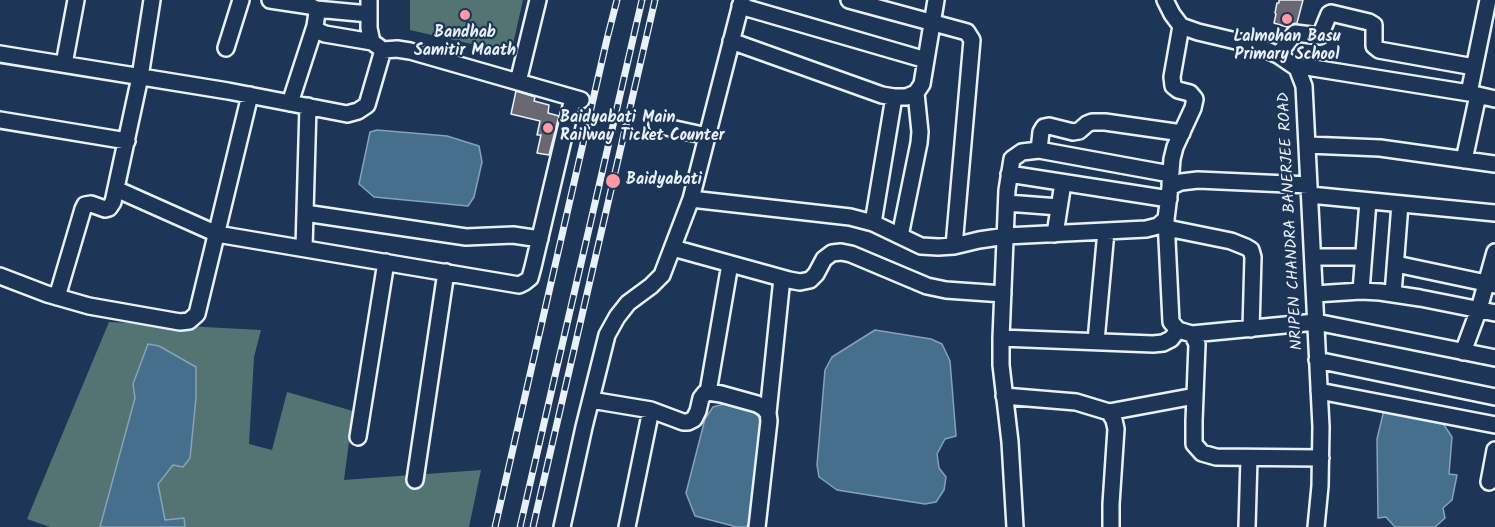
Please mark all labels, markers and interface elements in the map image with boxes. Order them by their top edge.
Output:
marker: Bandhab Samitir Maath [458,8,472,22]
marker: Lalmohan Basu Primary School [1280,12,1294,26]
place label: Bandhab Samitir Maath [414,24,516,62]
place label: Lalmohan Basu Primary School [1233,28,1341,66]
street label: NRIPEN CHANDRA BANERJEE ROAD [1276,91,1308,351]
place label: Baidyabati Main Railway Ticket Counter [560,109,725,147]
marker: Baidyabati Main Railway Ticket Counter [541,121,555,135]
place label: Baidyabati [626,171,702,191]
marker: Baidyabati [604,172,622,190]

